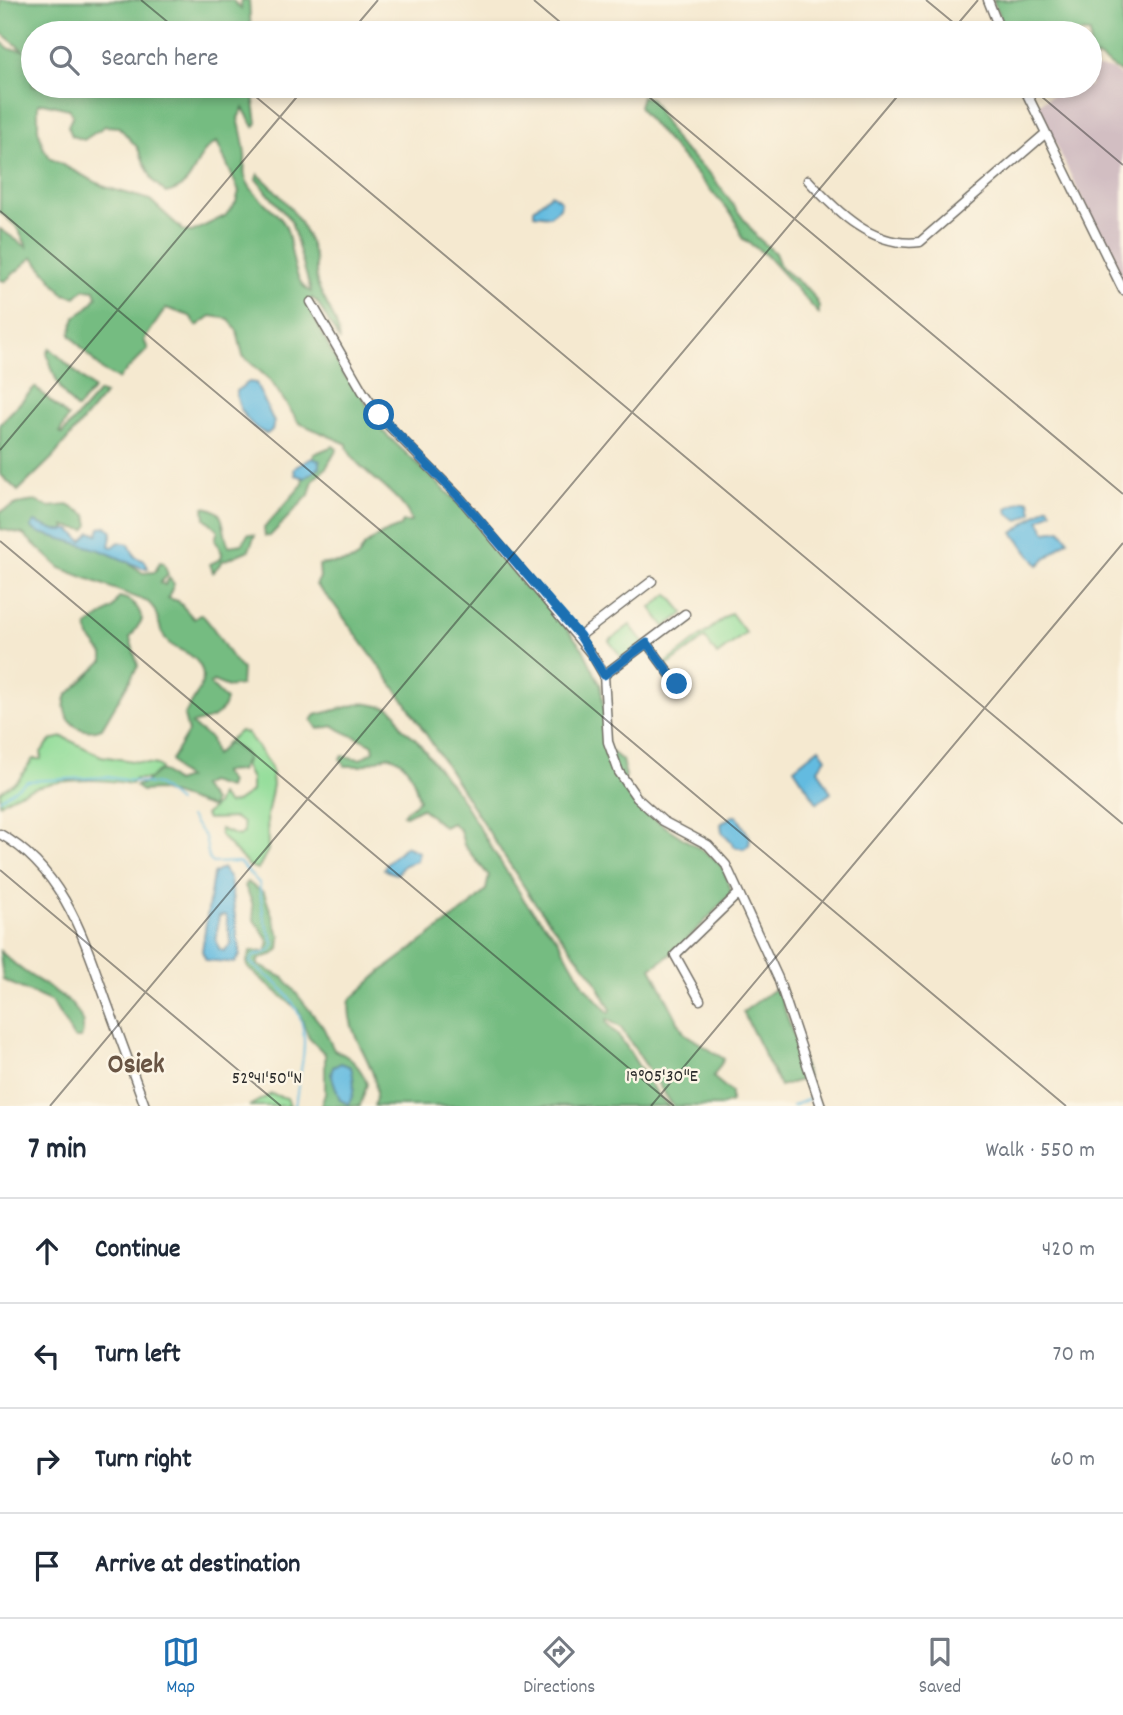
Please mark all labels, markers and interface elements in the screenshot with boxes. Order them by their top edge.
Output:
search box [21,21,1102,98]
icon: search [45,41,83,79]
text: Search here [101,41,219,78]
route start [363,399,394,430]
route end [661,668,692,699]
district label: Osiek [108,1047,164,1087]
text: 19°05'30"E [626,1065,698,1090]
text: 52°41'50"N [232,1067,302,1092]
text: 7 min [28,1130,86,1173]
text: Walk · 550 m [985,1135,1095,1168]
icon: ahead [28,1232,66,1270]
text: Continue [95,1232,180,1269]
text: 420 m [1042,1234,1095,1267]
icon: left [28,1337,66,1375]
text: Turn left [95,1337,181,1374]
text: 70 m [1053,1339,1095,1372]
icon: right [28,1442,66,1480]
text: Turn right [95,1442,192,1479]
text: 60 m [1050,1444,1095,1477]
icon: arrive [28,1547,66,1585]
text: Arrive at destination [95,1547,300,1584]
tab: Map [162,1633,200,1702]
tab: Directions [523,1633,595,1702]
tab: Saved [919,1633,961,1702]

